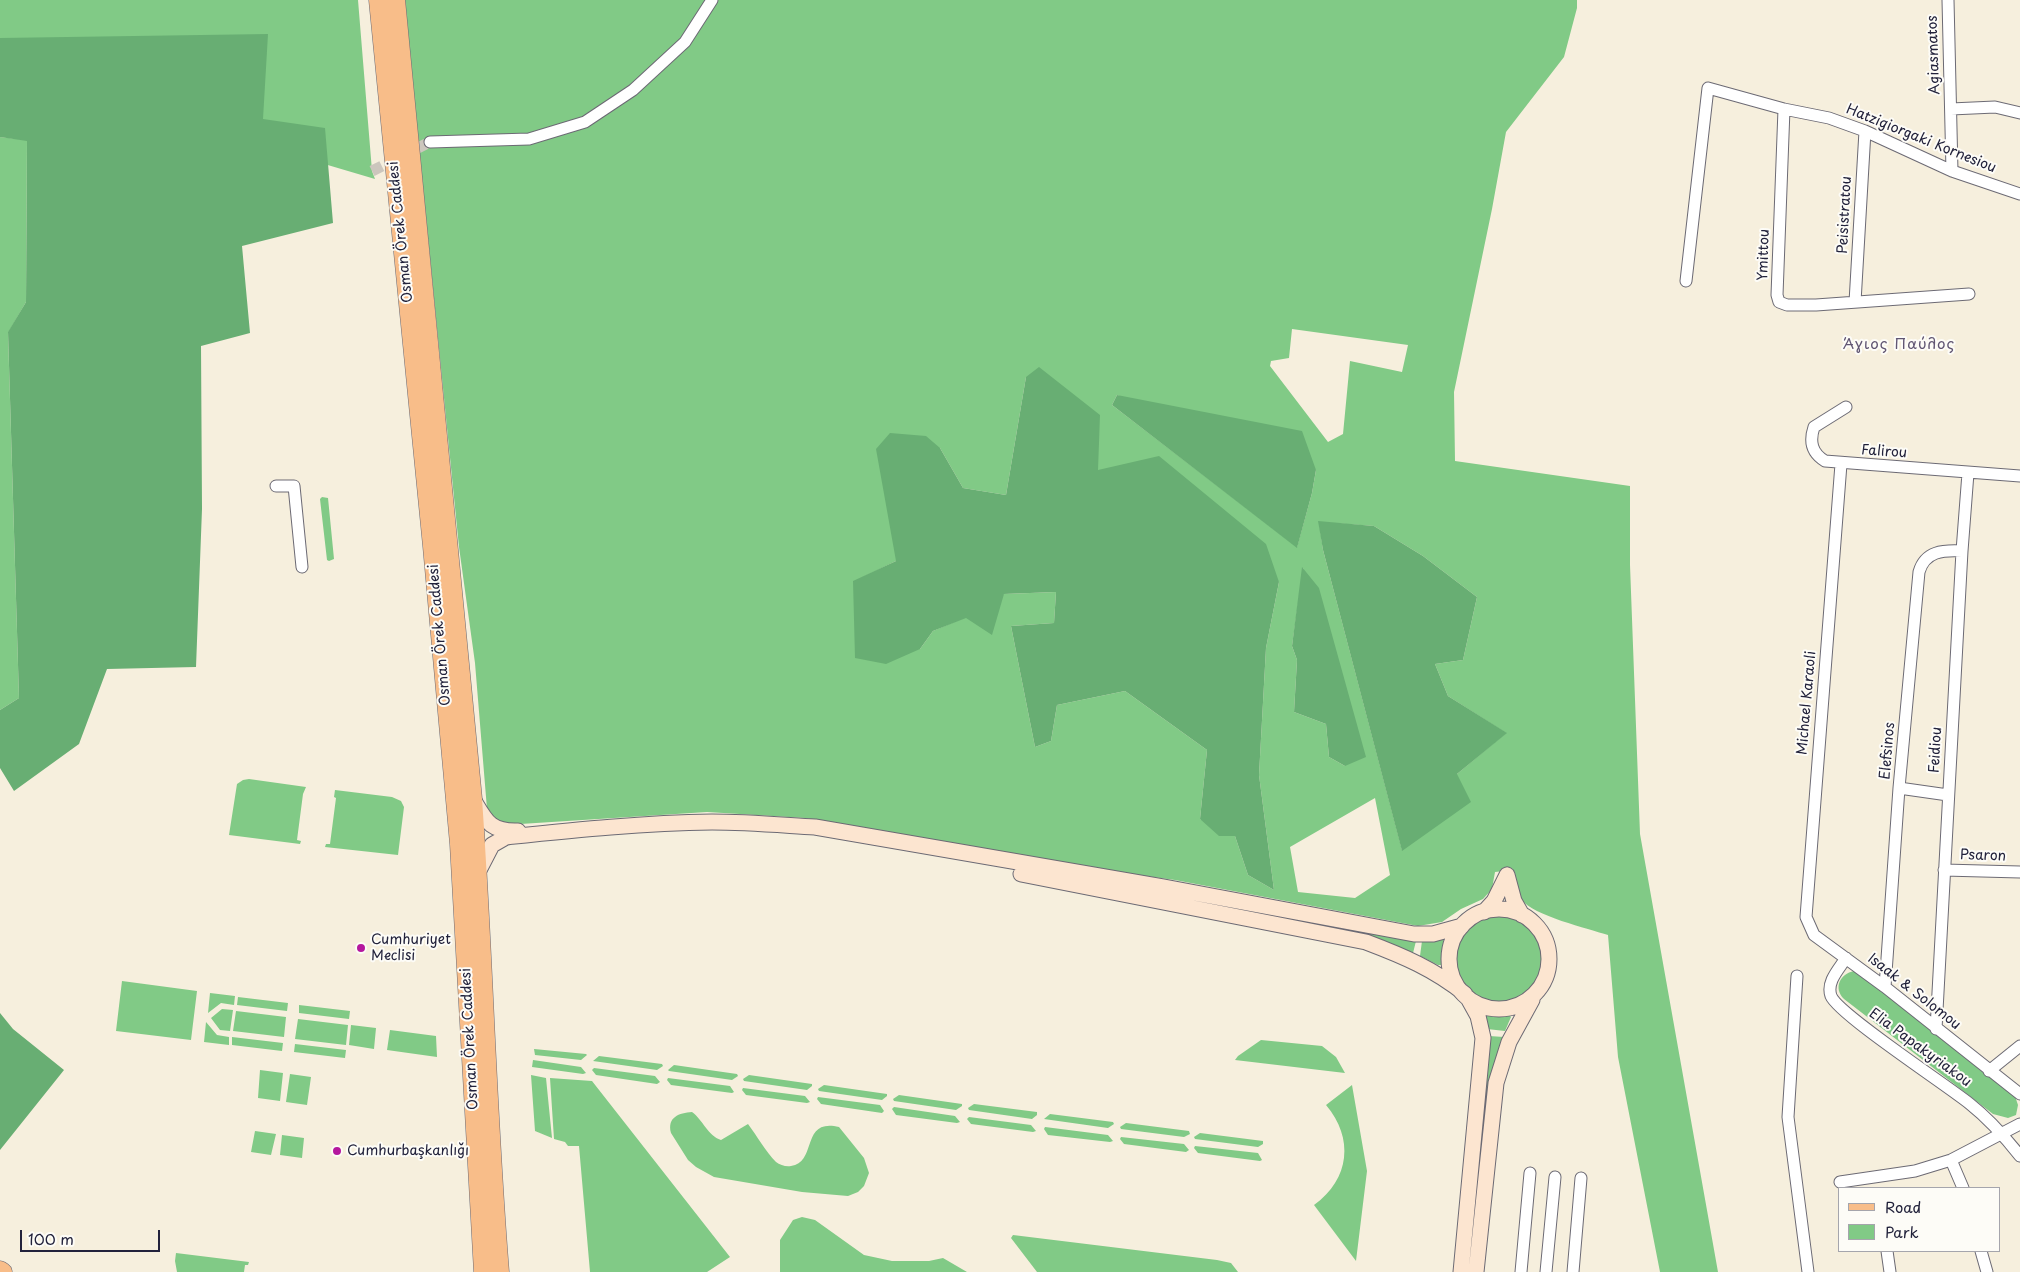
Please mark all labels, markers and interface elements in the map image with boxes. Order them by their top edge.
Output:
street label: Agiasmatos [1924,15,1944,95]
street label: Hatzigiorgaki Kornesiou [1844,101,1998,177]
street label: Osman Örek Caddesi [385,160,417,304]
street label: Peisistratou [1835,176,1855,254]
street label: Ymittou [1755,229,1773,281]
district label: Άγιος Παύλος [1841,336,1957,354]
street label: Falirou [1861,442,1907,462]
street label: Osman Örek Caddesi [425,563,455,707]
street label: Michael Karaoli [1794,650,1820,756]
street label: Elefsinos [1877,722,1899,780]
street label: Feidiou [1926,726,1946,774]
street label: Psaron [1960,847,2006,865]
place label: Cumhuriyet Meclisi [371,932,451,964]
marker: Cumhuriyet Meclisi [355,942,367,954]
street label: Isaak & Solomou [1864,951,1964,1033]
street label: Osman Örek Caddesi [458,968,482,1110]
street label: Elia Papakyriakou [1866,1005,1974,1091]
place label: Cumhurbaşkanlığı [347,1143,469,1159]
marker: Cumhurbaşkanlığı [331,1145,343,1157]
legend [1838,1187,2000,1252]
text: Road [1885,1195,1921,1218]
scale bar [22,1220,162,1252]
text: Park [1885,1220,1919,1243]
text: 100 m [28,1227,74,1250]

